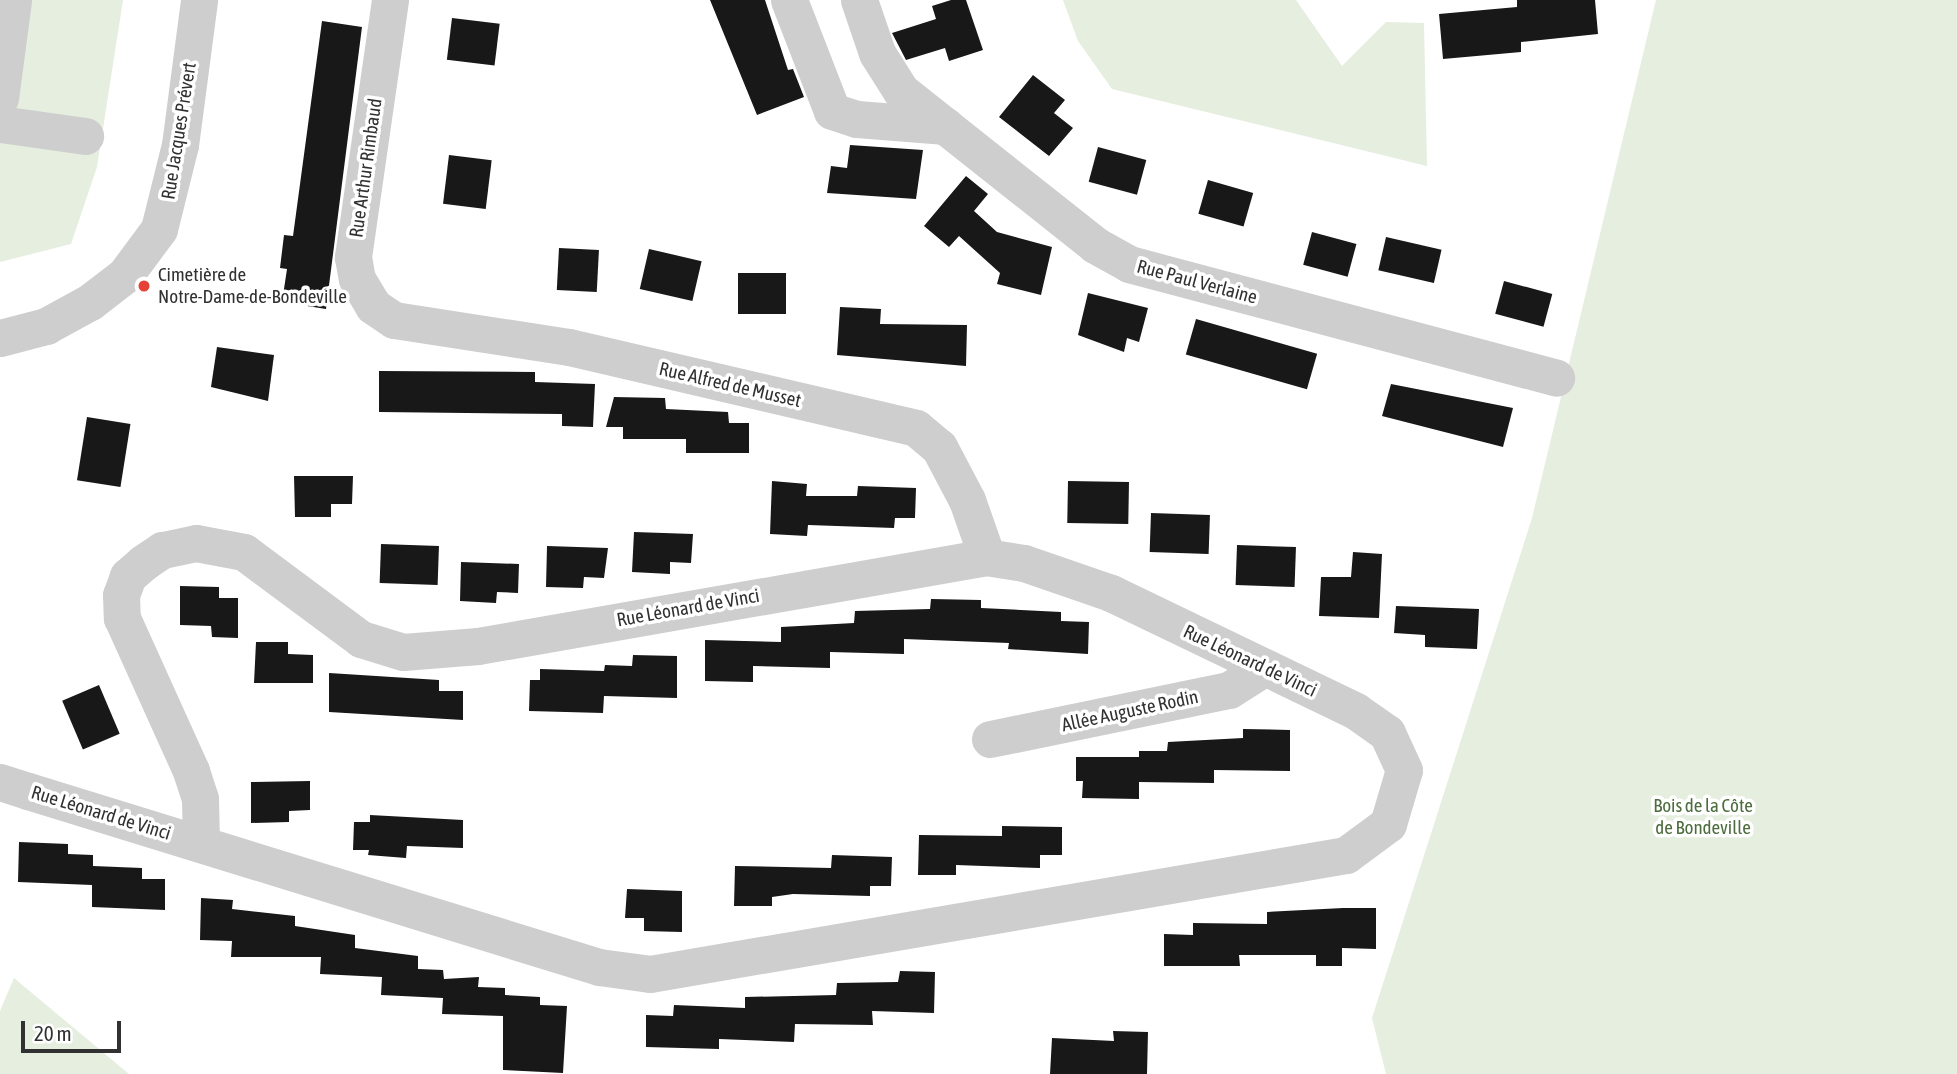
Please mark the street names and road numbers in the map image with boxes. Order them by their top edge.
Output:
street label: Rue Jacques Prévert [157,61,201,201]
street label: Rue Arthur Rimbaud [345,97,387,239]
street label: Rue Paul Verlaine [1134,255,1260,309]
street label: Rue Alfred de Musset [657,358,803,412]
street label: Rue Léonard de Vinci [615,584,761,632]
street label: Rue Léonard de Vinci [1180,620,1320,702]
street label: Allée Auguste Rodin [1060,685,1200,737]
street label: Rue Léonard de Vinci [29,781,173,845]

